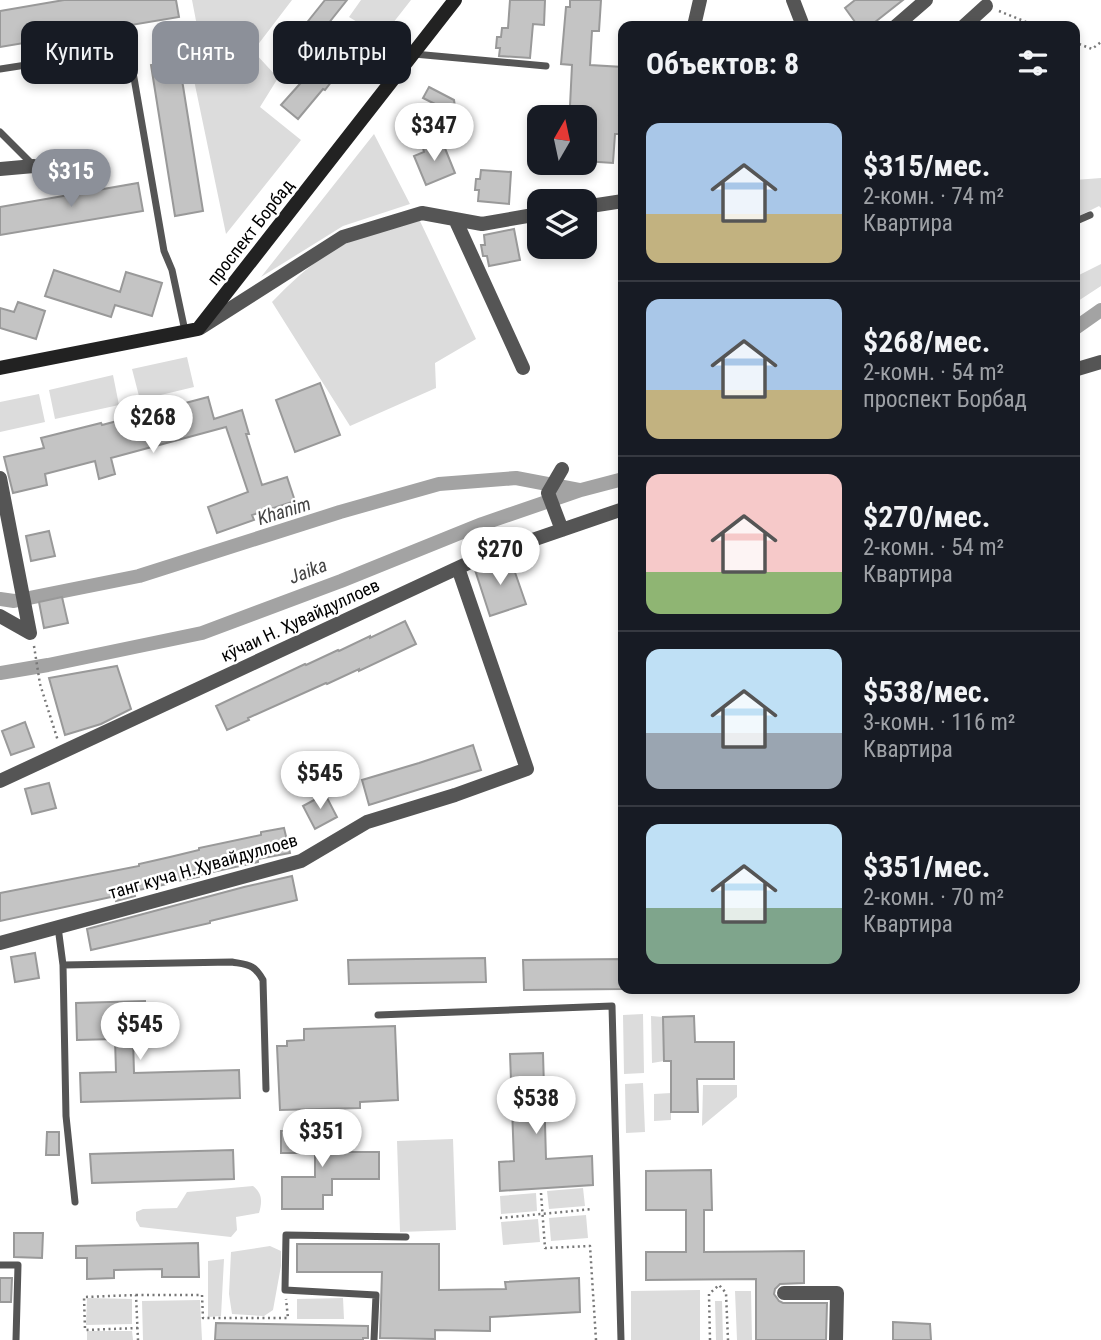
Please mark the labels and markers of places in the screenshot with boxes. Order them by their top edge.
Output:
pin: $347 [393,104,475,163]
pin: $315 [30,150,112,209]
pin: $268 [112,396,194,455]
pin: $270 [459,528,541,587]
pin: $545 [279,752,361,811]
pin: $545 [99,1002,181,1062]
pin: $538 [495,1076,577,1136]
pin: $351 [281,1110,363,1169]

